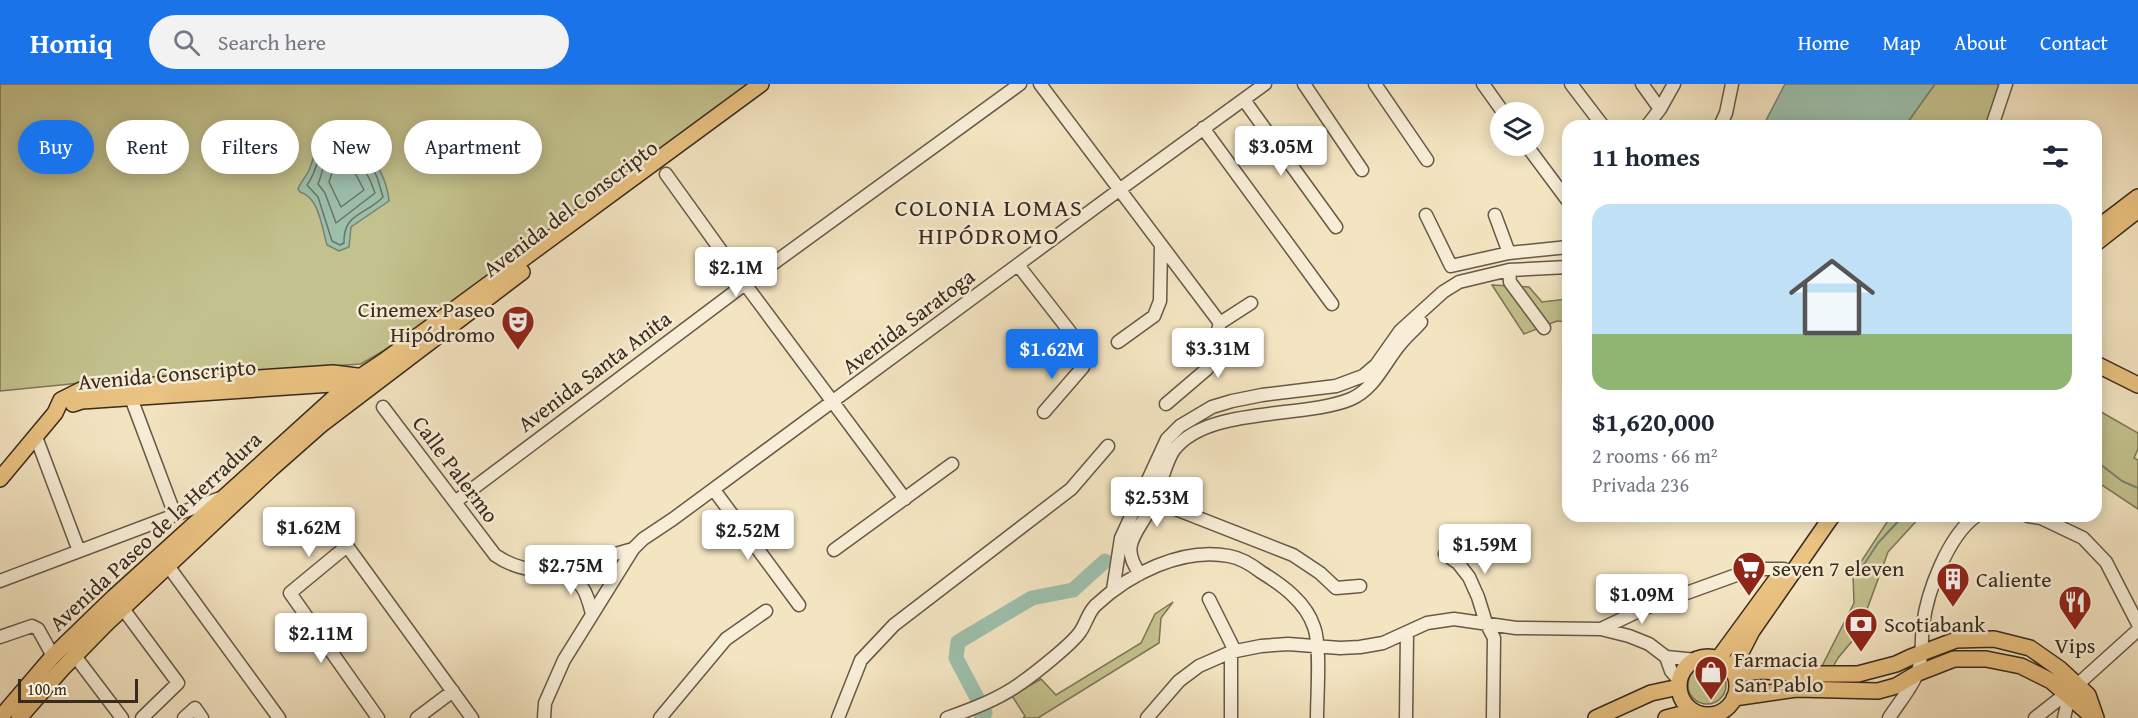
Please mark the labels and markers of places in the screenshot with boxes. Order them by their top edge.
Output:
pin: $3.05M [1232,126,1330,177]
pin: $2.1M [694,247,778,298]
place label: Cinemex Paseo Hipódromo [358,293,495,350]
theatre icon: Cinemex Paseo Hipódromo [500,304,536,351]
pin: $3.31M [1169,328,1267,379]
pin: $1.62M [1003,329,1101,380]
pin: $2.53M [1108,477,1206,528]
pin: $1.62M [260,507,358,558]
pin: $2.52M [699,510,797,561]
pin: $1.59M [1436,524,1534,575]
pin: $2.75M [522,545,620,596]
supermarket icon: seven 7 eleven [1731,550,1767,597]
place label: seven 7 eleven [1772,552,1905,584]
building icon: Caliente [1935,561,1971,608]
place label: Caliente [1976,563,2051,595]
pin: $1.09M [1593,574,1691,625]
restaurant icon: Vips [2057,584,2093,631]
bank icon: Scotiabank [1843,606,1879,653]
place label: Scotiabank [1884,608,1986,640]
pin: $2.11M [272,613,370,664]
place label: Vips [2054,629,2096,661]
place label: Farmacia San Pablo [1734,643,1823,700]
shop icon: Farmacia San Pablo [1693,654,1729,701]

